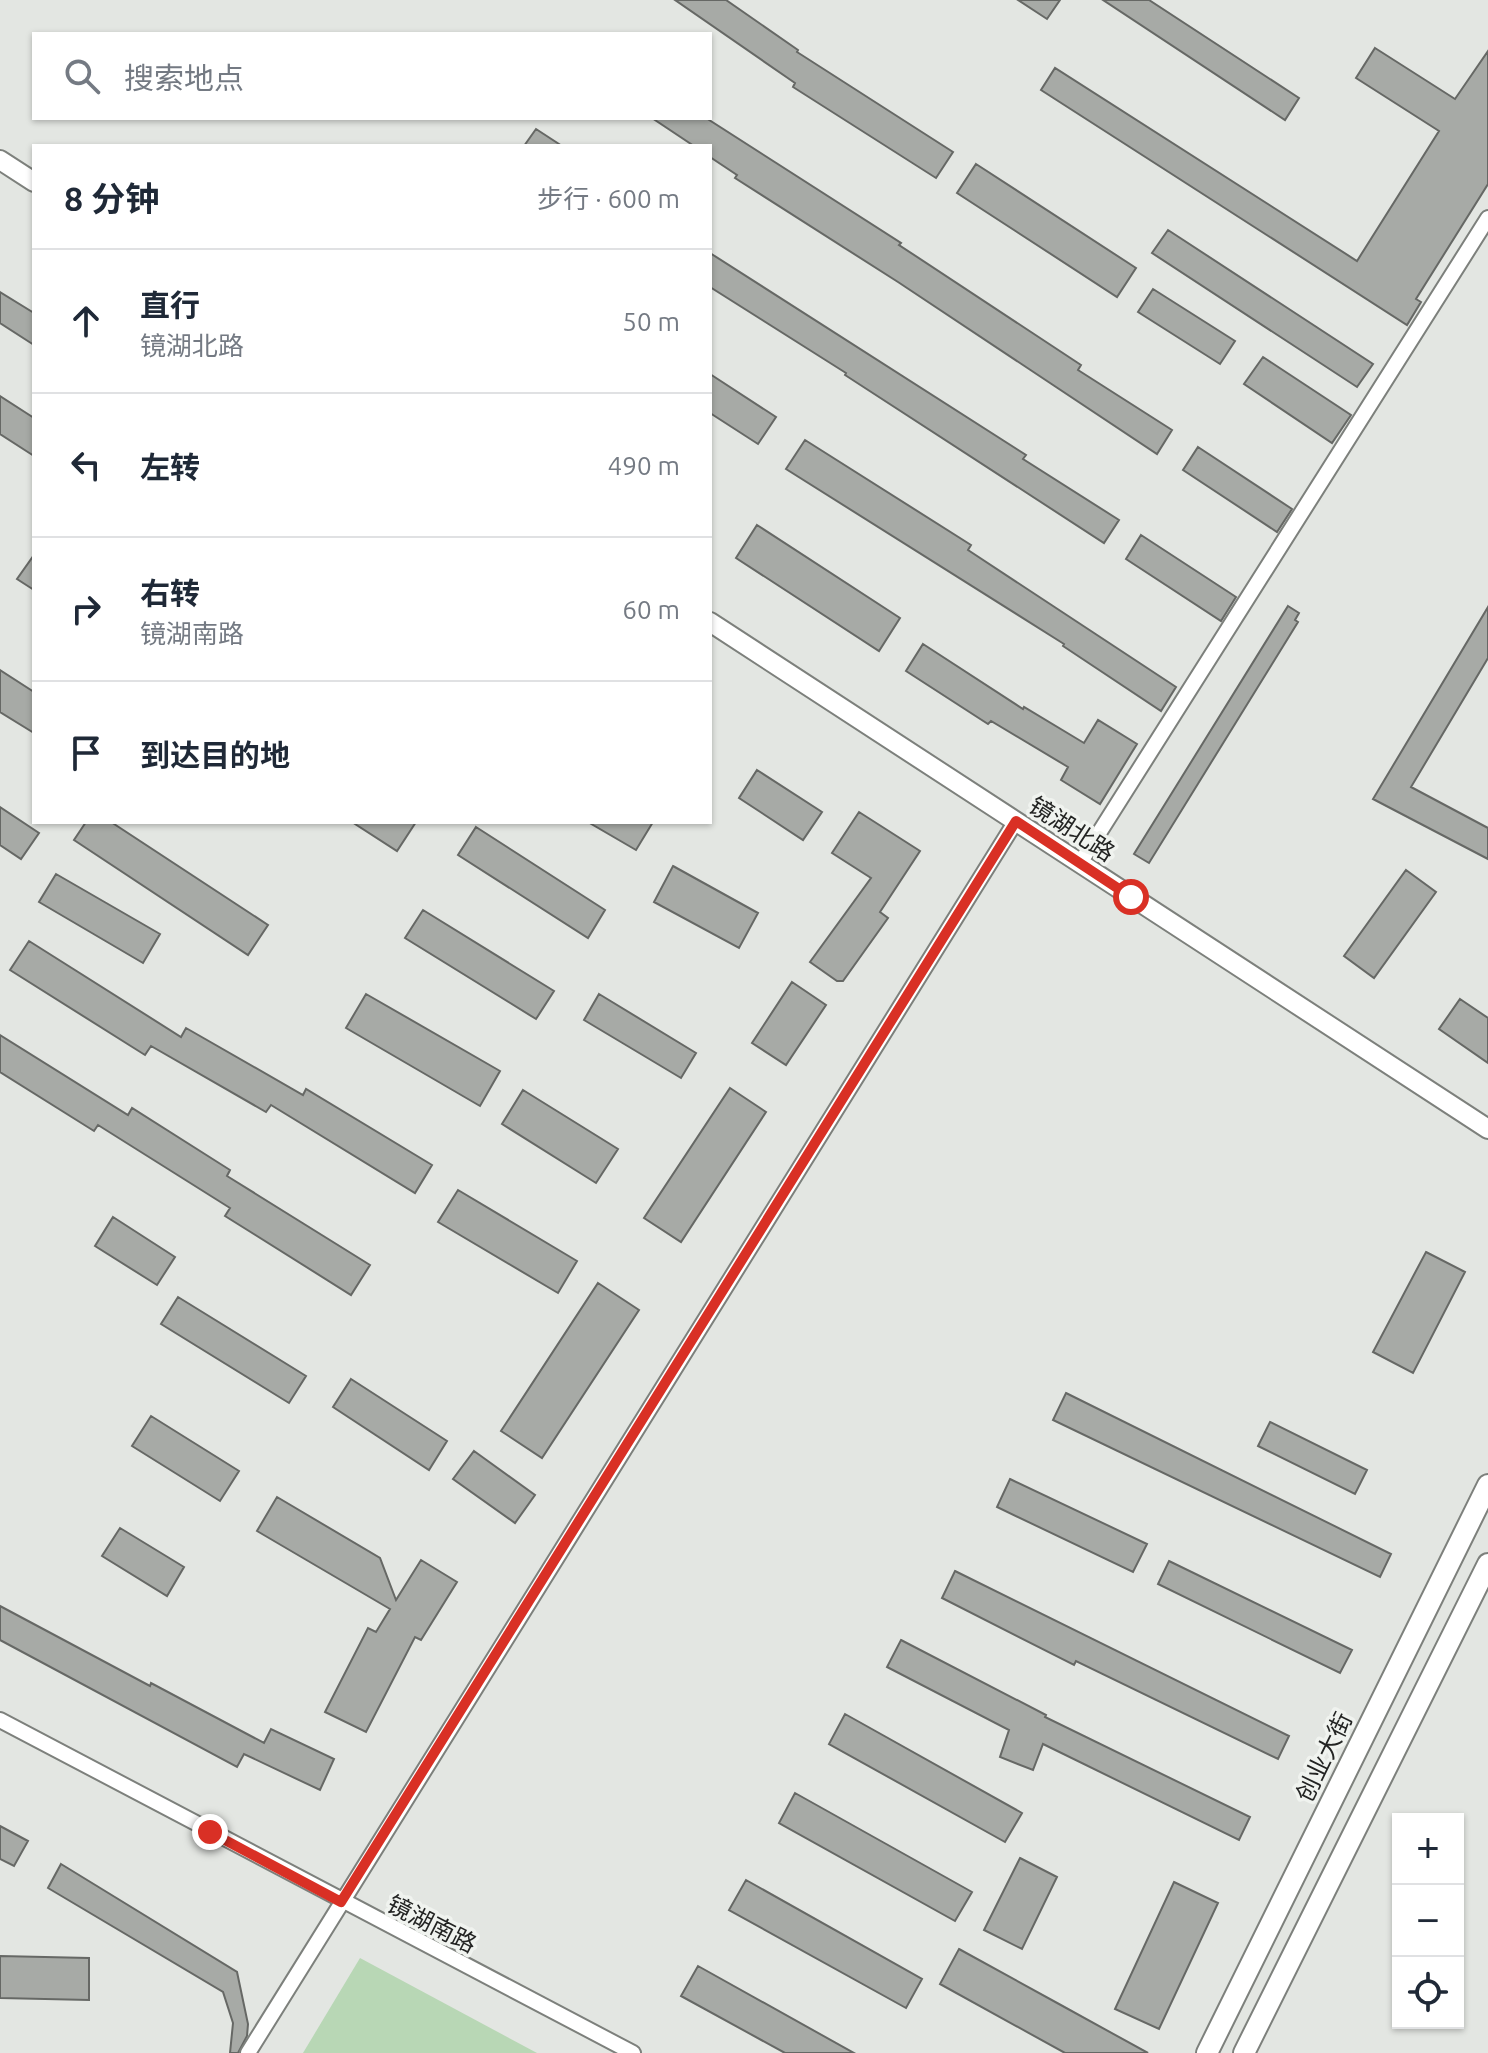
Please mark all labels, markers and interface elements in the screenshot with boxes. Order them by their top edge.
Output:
search box [32,32,712,120]
icon: search [60,54,104,98]
text: 搜索地点 [124,61,244,95]
text: 8 分钟 [64,179,159,217]
text: 步行 · 600 m [537,184,680,213]
text: 直行 [140,288,200,322]
icon: ahead [64,299,108,343]
text: 50 m [622,307,680,336]
text: 镜湖北路 [140,331,244,360]
icon: left [64,443,108,487]
text: 左转 [140,450,200,484]
text: 490 m [608,451,680,480]
text: 右转 [140,576,200,610]
icon: right [64,587,108,631]
text: 60 m [622,595,680,624]
text: 镜湖南路 [140,619,244,648]
icon: arrive [64,731,108,775]
text: 到达目的地 [140,738,290,772]
street label: 镜湖北路 [1024,792,1120,866]
route start [1113,879,1149,915]
street label: 创业大街 [1291,1708,1357,1806]
map controls [1392,1813,1464,2029]
button: + [1392,1813,1464,1885]
route end [192,1814,228,1850]
button: − [1392,1885,1464,1957]
street label: 镜湖南路 [383,1890,481,1958]
button: locate [1392,1957,1464,2029]

